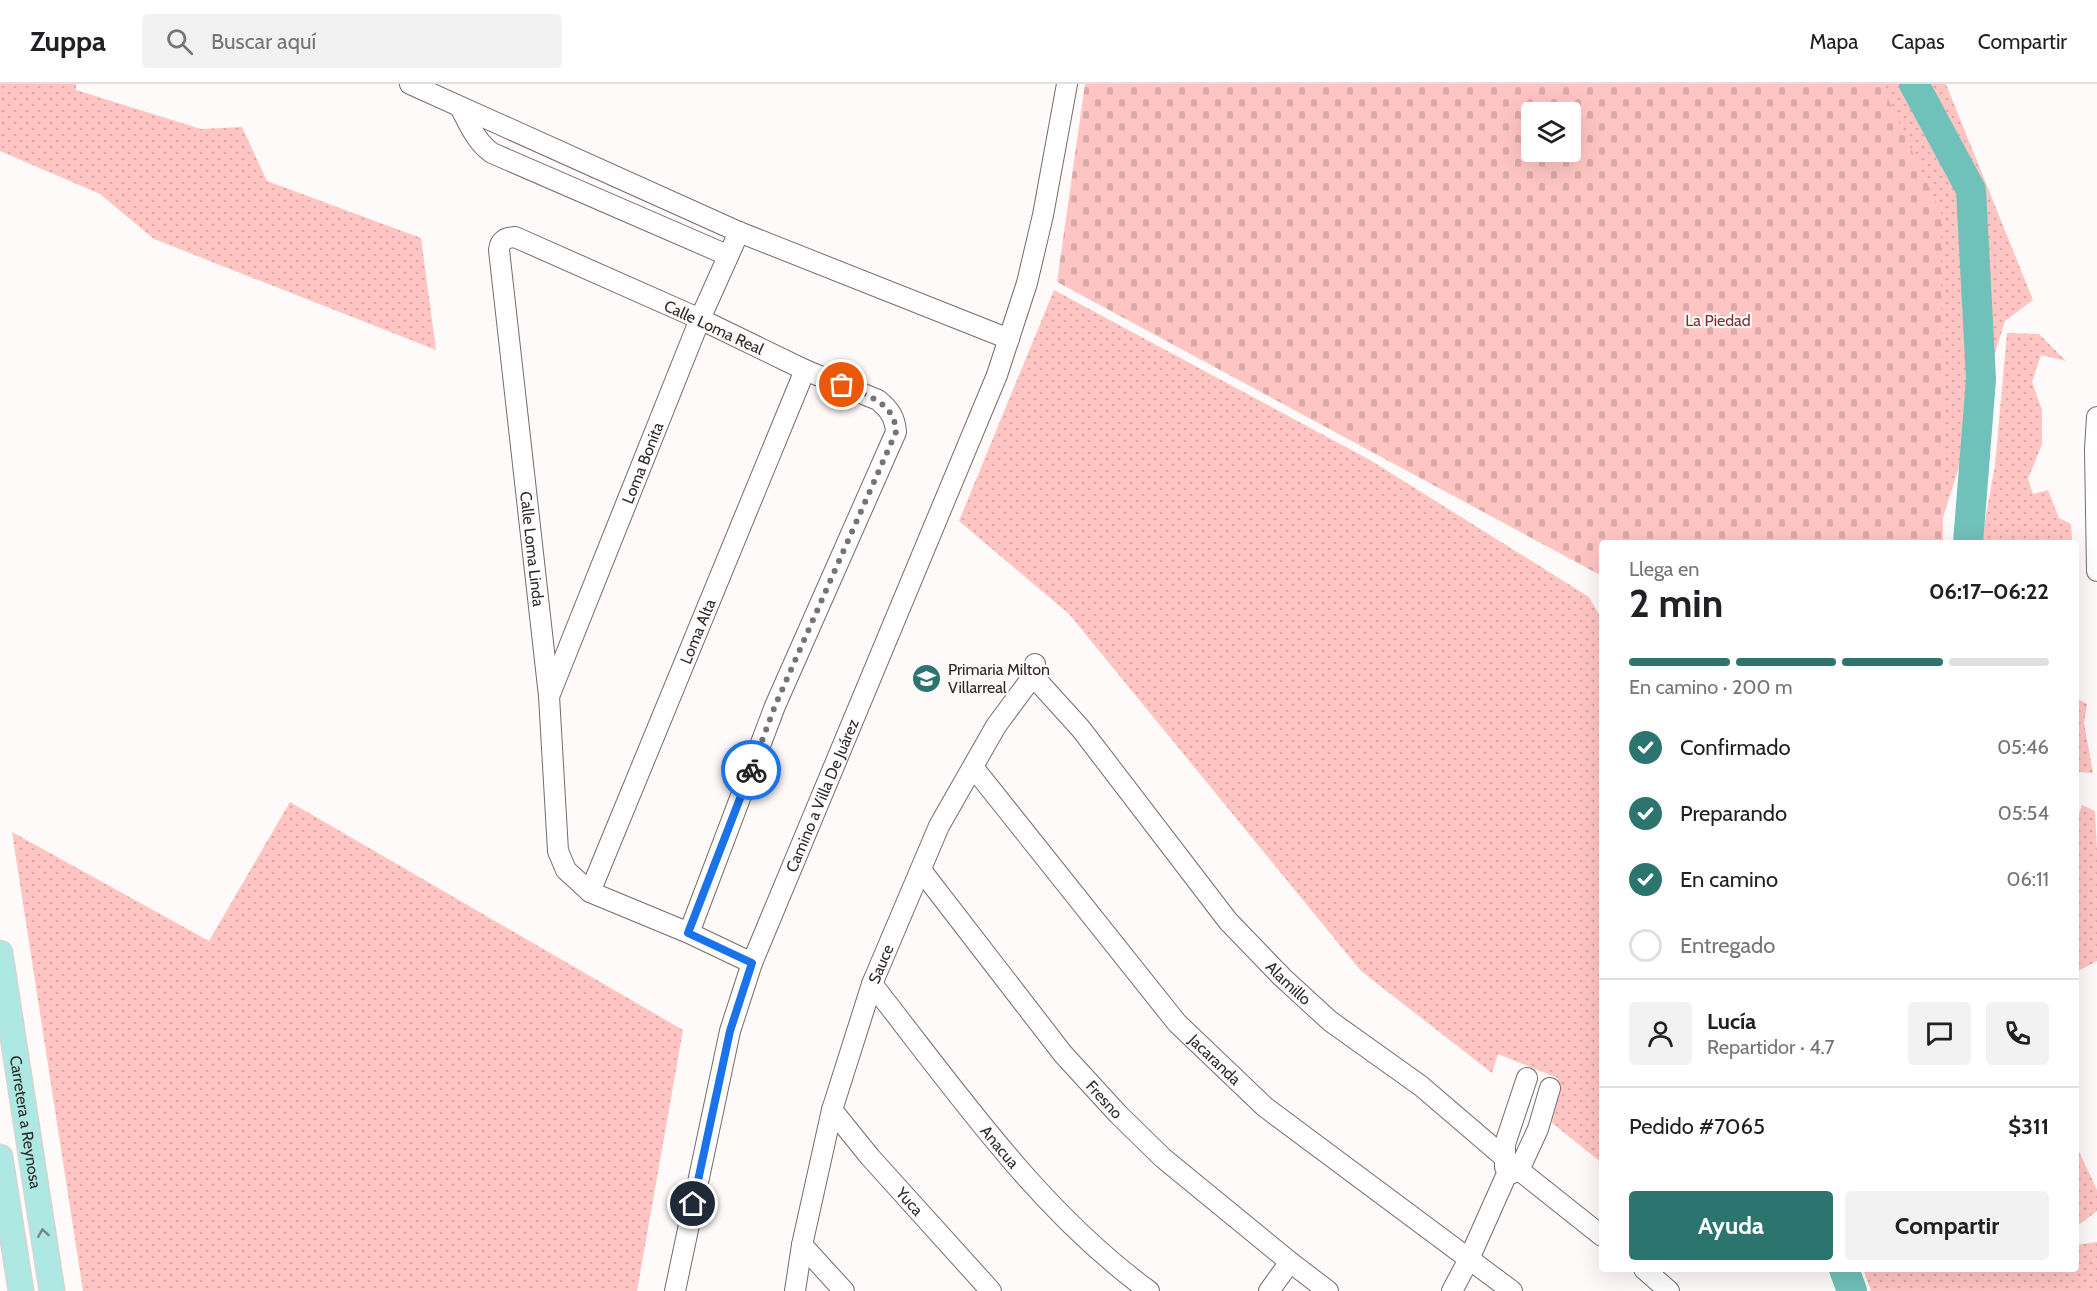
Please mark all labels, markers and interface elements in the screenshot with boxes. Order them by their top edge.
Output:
search box [142,14,562,68]
text: Zuppa [30,24,106,58]
icon: search [163,25,196,58]
text: Buscar aquí [211,28,316,55]
text: Mapa [1810,29,1858,54]
text: Capas [1891,29,1945,54]
text: Compartir [1978,29,2067,54]
map controls [1521,102,1581,162]
button: layers [1521,102,1581,162]
street label: Calle Loma Real [661,296,767,359]
park label: La Piedad [1685,311,1751,330]
pin [816,359,867,410]
icon: bag [825,368,858,401]
street label: Loma Bonita [618,419,668,506]
street label: Calle Loma Linda [516,490,548,608]
text: Llega en [1629,557,1699,581]
text: 06:17–06:22 [1929,578,2049,605]
text: 2 min [1629,579,1723,627]
street label: Loma Alta [676,596,720,667]
place label: Primaria Milton Villarreal [948,660,1050,697]
school or university icon: Primaria Milton Villarreal [911,662,943,694]
text: En camino · 200 m [1629,675,1792,699]
street label: Camino a Villa De Juárez [782,715,863,875]
icon: check [1629,731,1662,764]
text: Confirmado [1680,734,1791,761]
text: 05:46 [1997,735,2049,759]
courier [721,740,781,800]
icon: bike [735,754,768,787]
icon: check [1629,797,1662,830]
text: Preparando [1680,800,1787,827]
text: 05:54 [1998,801,2049,825]
icon: check [1629,863,1662,896]
text: En camino [1680,866,1778,893]
text: 06:11 [2006,867,2049,891]
text: Entregado [1680,932,1775,959]
street label: Sauce [864,941,898,986]
street label: Alamillo [1262,957,1315,1009]
button: person [1629,1002,1692,1065]
button: chat [1908,1002,1971,1065]
button: phone [1986,1002,2049,1065]
text: Lucía [1707,1008,1756,1035]
street label: Jacaranda [1184,1030,1245,1089]
text: Repartidor · 4.7 [1707,1035,1835,1059]
street label: Carretera a Reynosa [6,1054,45,1190]
street label: Fresno [1082,1077,1127,1123]
text: Pedido #7065 [1629,1113,1765,1140]
text: $311 [2008,1113,2049,1140]
street label: Anacua [976,1122,1023,1172]
pin [667,1178,718,1229]
street label: Yuca [891,1183,927,1220]
icon: home [676,1187,709,1220]
button: Ayuda [1629,1191,1833,1260]
button: Compartir [1845,1191,2049,1260]
one-way arrow [38,1229,50,1238]

